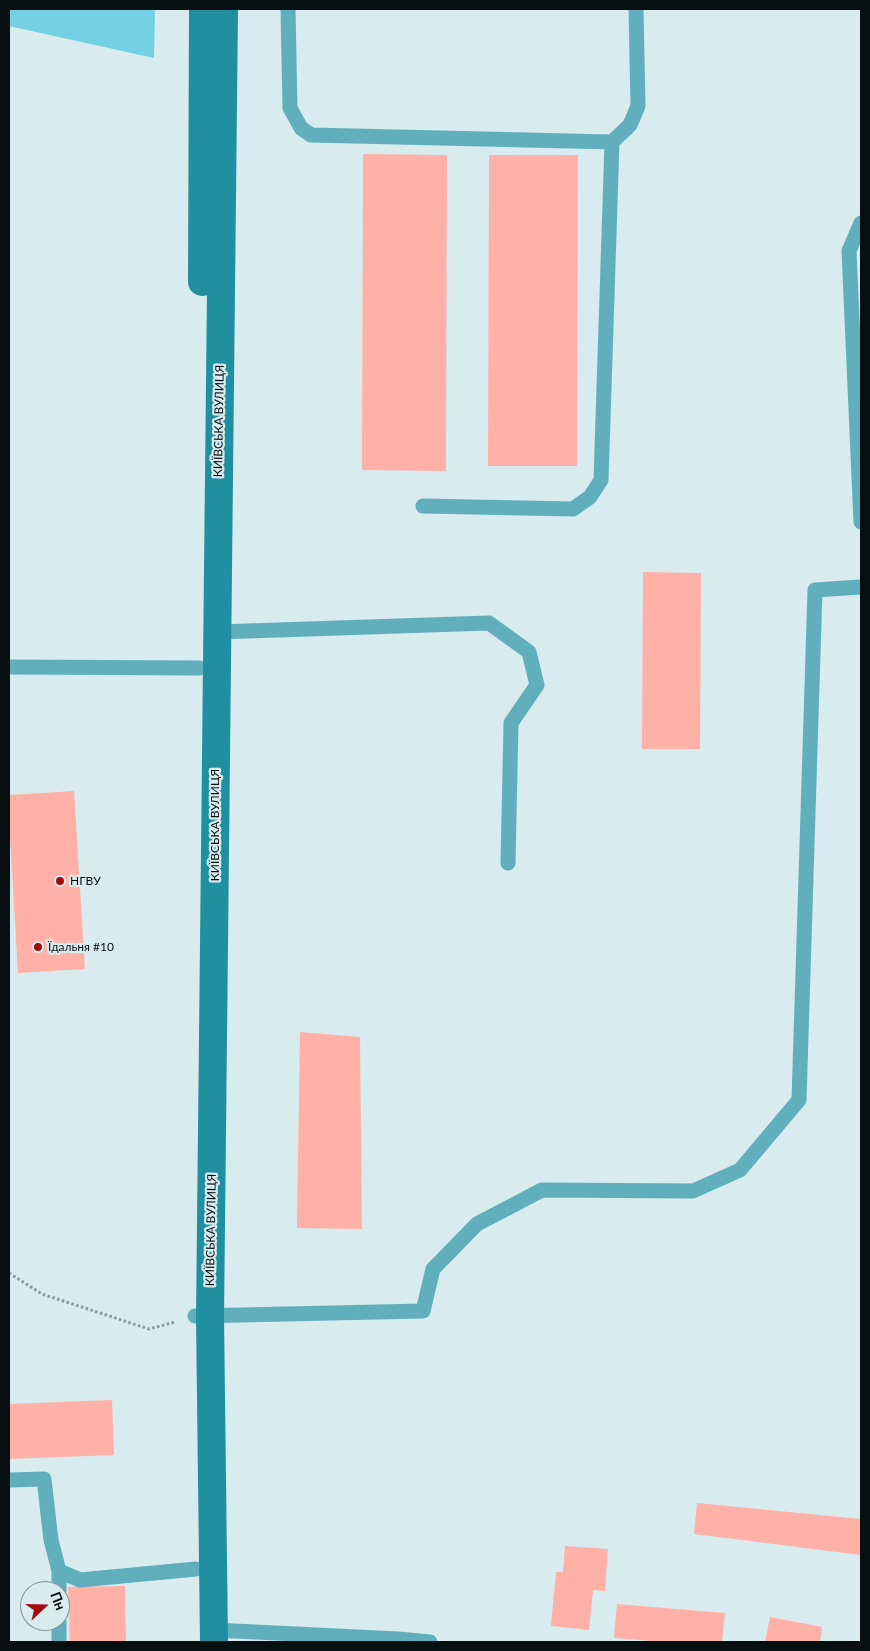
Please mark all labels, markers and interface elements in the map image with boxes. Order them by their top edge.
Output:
street label: КИЇВСЬКА ВУЛИЦЯ [211,365,227,477]
street label: КИЇВСЬКА ВУЛИЦЯ [208,769,222,881]
place label: НГВУ [70,874,101,888]
marker: НГВУ [54,875,66,887]
place label: Їдальня #10 [48,940,114,954]
marker: Їдальня #10 [32,941,44,953]
street label: КИЇВСЬКА ВУЛИЦЯ [203,1174,219,1286]
north arrow [20,1581,70,1631]
text: Пн [47,1589,70,1612]

